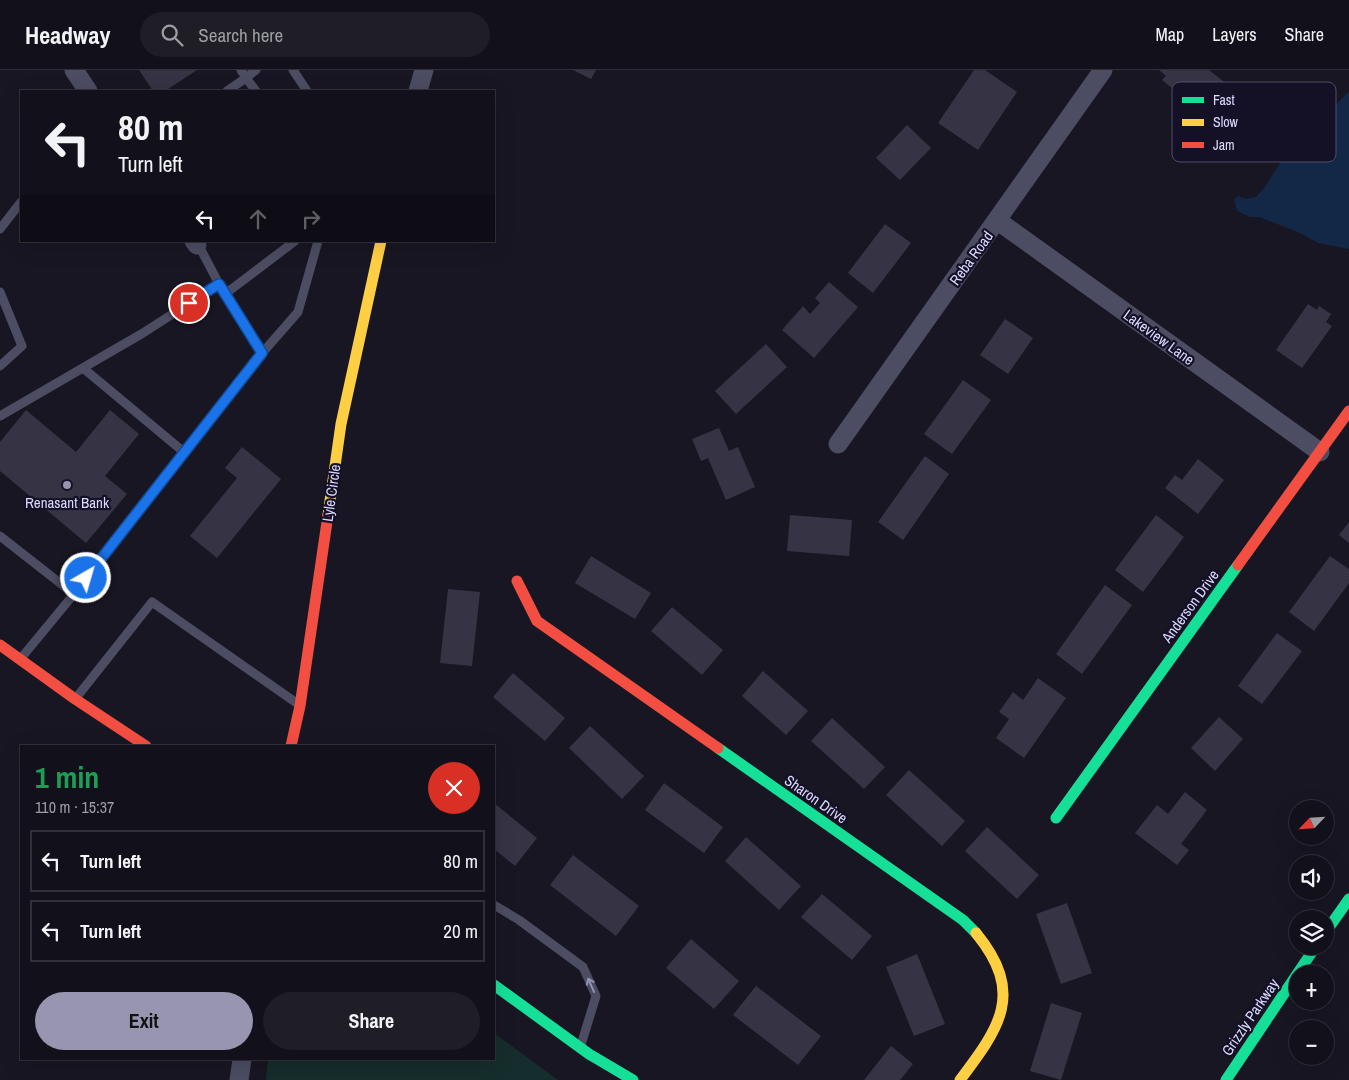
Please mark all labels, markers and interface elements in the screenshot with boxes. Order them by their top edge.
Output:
search box [140,12,490,57]
text: Headway [25,19,110,51]
icon: search [158,21,186,49]
text: Search here [198,22,283,48]
text: Map [1156,22,1184,47]
text: Layers [1212,22,1257,47]
text: Share [1285,22,1324,47]
legend [1172,82,1336,162]
text: Fast [1213,91,1235,109]
text: 80 m [118,104,183,151]
icon: left [35,110,100,175]
text: Slow [1213,113,1239,131]
text: Jam [1213,136,1235,154]
text: Turn left [118,149,183,179]
icon: left [191,205,219,233]
icon: ahead [244,205,272,233]
icon: right [297,205,325,233]
street label: Reba Road [944,227,998,289]
pin [168,282,210,324]
icon: arrive [175,289,203,317]
street label: Lakeview Lane [1119,304,1199,370]
street label: Lyle Circle [317,463,345,523]
marker: Renasant Bank [61,479,73,491]
place label: Renasant Bank [25,492,110,513]
position arrow [59,551,111,603]
street label: Anderson Drive [1156,565,1224,648]
text: 1 min [35,757,99,797]
button: close [428,762,480,814]
street label: Sharon Drive [780,770,852,828]
text: 110 m · 15:37 [35,796,114,818]
north arrow [1289,800,1334,845]
map controls [1289,800,1334,1065]
icon: left [37,847,65,875]
text: Turn left [80,848,141,874]
text: 80 m [443,848,478,874]
button: sound [1289,855,1334,900]
button: layers [1289,910,1334,955]
icon: left [37,917,65,945]
text: Turn left [80,918,141,944]
text: 20 m [443,918,478,944]
button: + [1289,965,1334,1010]
street label: Grizzly Parkway [1216,974,1284,1060]
one-way arrow [586,978,596,993]
button: Exit [35,992,253,1050]
button: Share [263,992,480,1050]
button: − [1289,1020,1334,1065]

